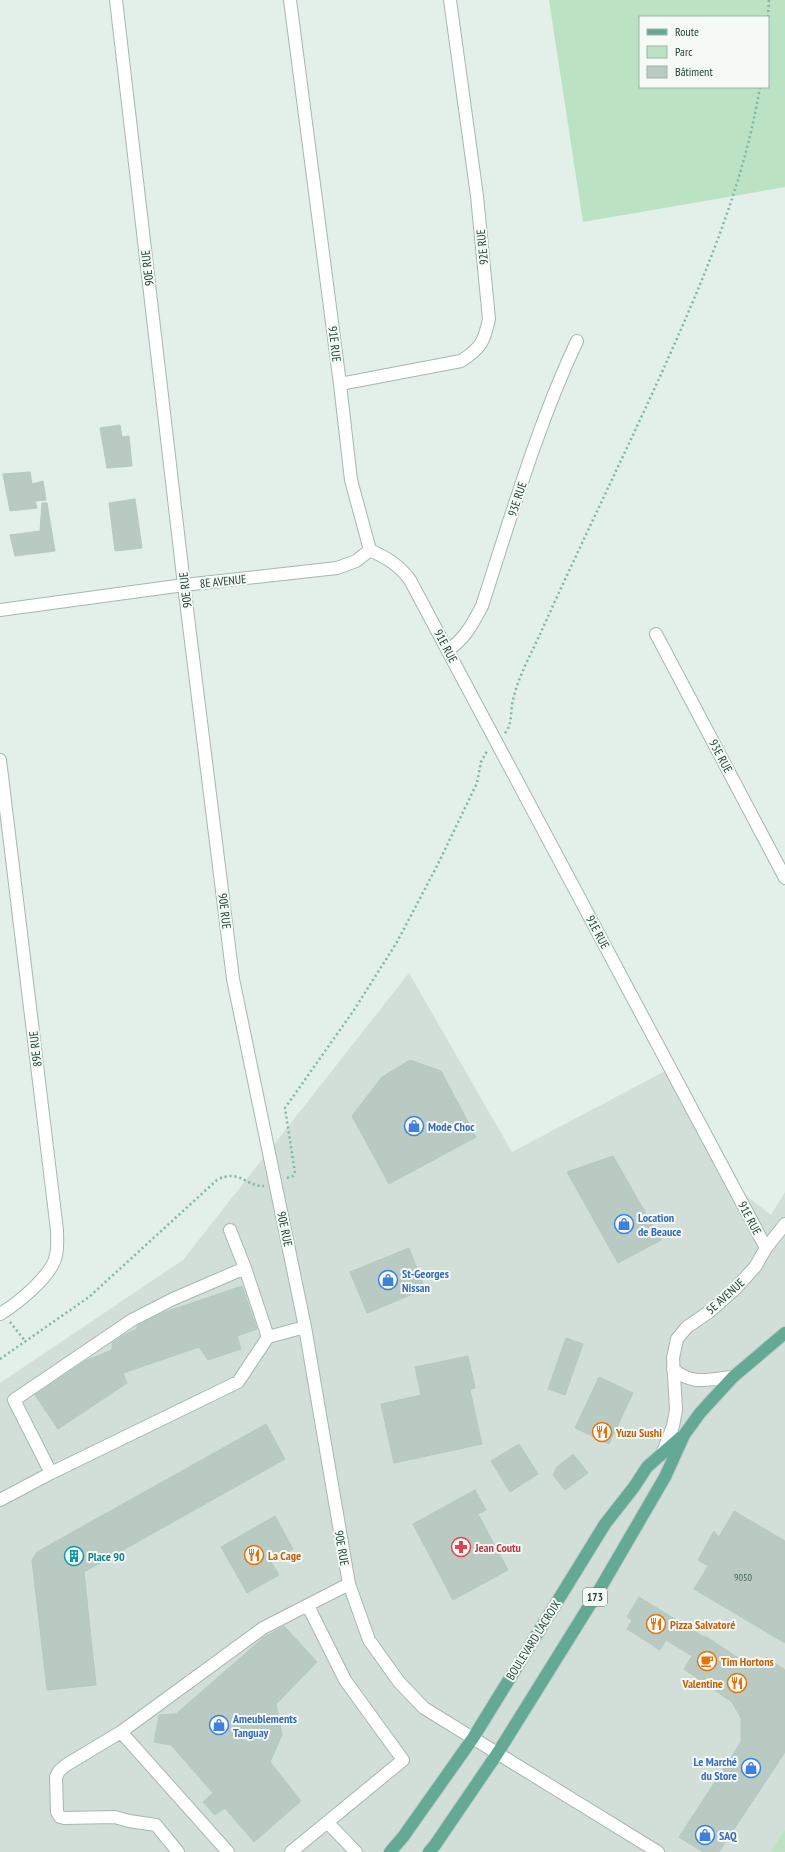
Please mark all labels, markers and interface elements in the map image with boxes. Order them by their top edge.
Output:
legend [639,16,769,88]
text: Route [675,24,699,39]
text: Parc [675,44,693,59]
text: Bâtiment [675,64,713,79]
street label: 92E RUE [473,228,491,266]
street label: 90E RUE [137,249,157,287]
street label: 91E RUE [325,325,345,363]
street label: 93E RUE [504,480,530,518]
street label: 90E RUE [175,571,195,609]
street label: 8E AVENUE [199,571,247,591]
street label: 91E RUE [431,627,461,665]
street label: 93E RUE [706,737,736,775]
street label: 90E RUE [215,892,235,930]
street label: 91E RUE [583,913,613,951]
street label: 89E RUE [25,1030,45,1068]
shop icon: Mode Choc [403,1115,425,1137]
place label: Mode Choc [428,1119,475,1134]
street label: 91E RUE [735,1199,765,1237]
street label: 90E RUE [274,1210,296,1248]
place label: Location de Beauce [638,1210,681,1239]
shop icon: Location de Beauce [613,1213,635,1235]
place label: St-Georges Nissan [402,1266,449,1295]
shop icon: St-Georges Nissan [377,1269,399,1291]
street label: 5E AVENUE [703,1275,747,1317]
restaurant icon: Yuzu Sushi [591,1421,613,1443]
place label: Yuzu Sushi [615,1425,662,1440]
street label: 90E RUE [332,1529,352,1567]
pharmacy icon: Jean Coutu [450,1536,472,1558]
place label: Jean Coutu [474,1540,521,1555]
restaurant icon: La Cage [243,1544,265,1566]
building icon: Place 90 [63,1545,85,1567]
place label: La Cage [268,1548,301,1563]
place label: Place 90 [88,1549,125,1564]
house number: 9050 [734,1571,753,1584]
road number: 173 [583,1588,607,1606]
street label: BOULEVARD LACROIX [503,1598,563,1682]
restaurant icon: Pizza Salvatoré [645,1613,667,1635]
place label: Pizza Salvatoré [670,1617,735,1632]
cafe icon: Tim Hortons [696,1650,718,1672]
place label: Tim Hortons [721,1654,774,1669]
restaurant icon: Valentine [726,1672,748,1694]
place label: Valentine [681,1676,723,1691]
place label: Ameublements Tanguay [232,1711,297,1740]
shop icon: Ameublements Tanguay [208,1714,230,1736]
place label: Le Marché du Store [693,1754,737,1783]
shop icon: Le Marché du Store [740,1757,762,1779]
shop icon: SAQ [694,1824,716,1846]
place label: SAQ [719,1828,737,1843]

